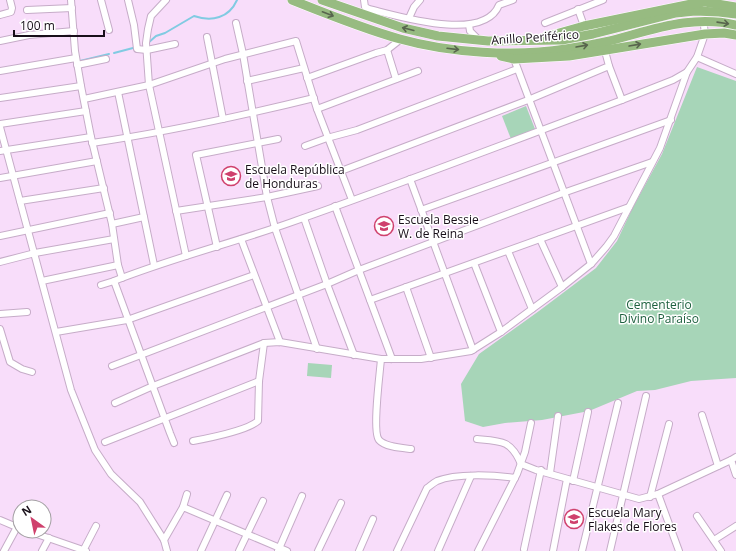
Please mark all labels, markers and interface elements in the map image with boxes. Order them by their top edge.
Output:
one-way arrow [322,11,334,19]
scale bar [14,12,104,38]
text: 100 m [20,17,55,34]
one-way arrow [716,19,729,27]
one-way arrow [401,24,414,32]
street label: Anillo Periférico [491,25,579,49]
one-way arrow [628,41,641,49]
one-way arrow [575,42,588,50]
one-way arrow [446,45,459,53]
place label: Escuela República de Honduras [245,161,345,192]
school or university icon: Escuela República de Honduras [220,165,242,187]
place label: Escuela Bessie W. de Reina [398,211,479,242]
school or university icon: Escuela Bessie W. de Reina [373,215,395,237]
park label: Cementerio Divino Paraíso [619,296,699,327]
north arrow [12,499,52,539]
text: N [18,501,34,519]
place label: Escuela Mary Flakes de Flores [588,504,677,535]
school or university icon: Escuela Mary Flakes de Flores [563,508,585,530]

